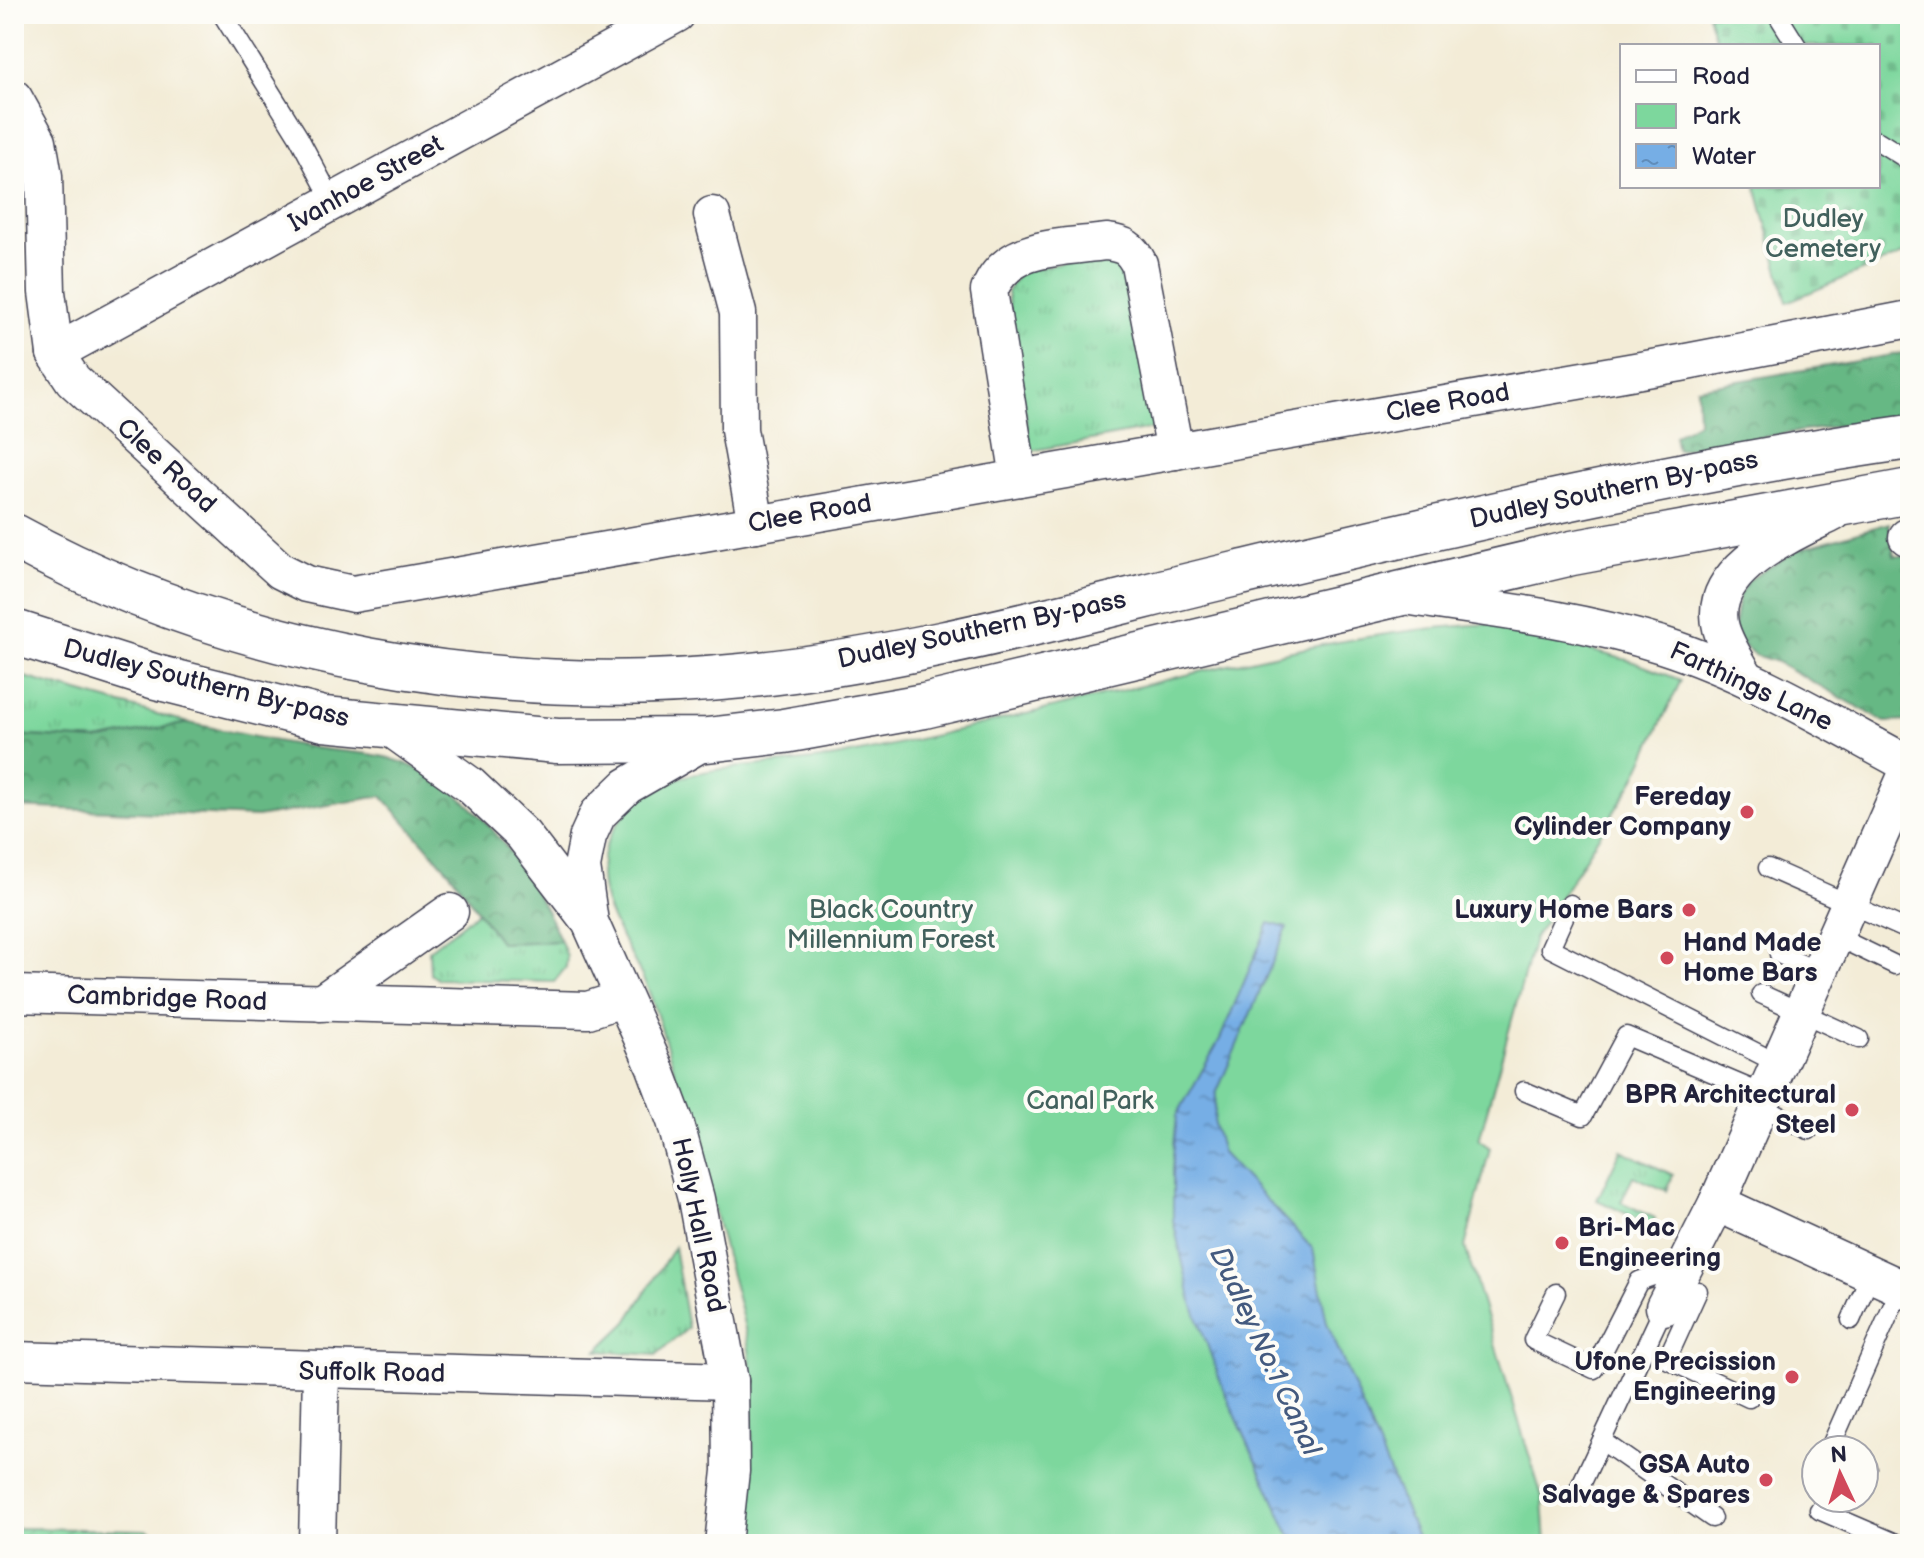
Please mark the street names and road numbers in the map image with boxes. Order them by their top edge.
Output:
street label: Ivanhoe Street [283,129,449,239]
street label: Clee Road [1384,377,1512,429]
street label: Clee Road [110,412,222,520]
street label: Dudley Southern By-pass [1467,444,1761,536]
street label: Clee Road [746,488,874,540]
street label: Dudley Southern By-pass [835,584,1129,676]
street label: Dudley Southern By-pass [60,633,352,735]
street label: Farthings Lane [1665,636,1837,738]
street label: Cambridge Road [66,980,268,1018]
street label: Holly Hall Road [664,1135,732,1315]
street label: Suffolk Road [298,1356,446,1390]

